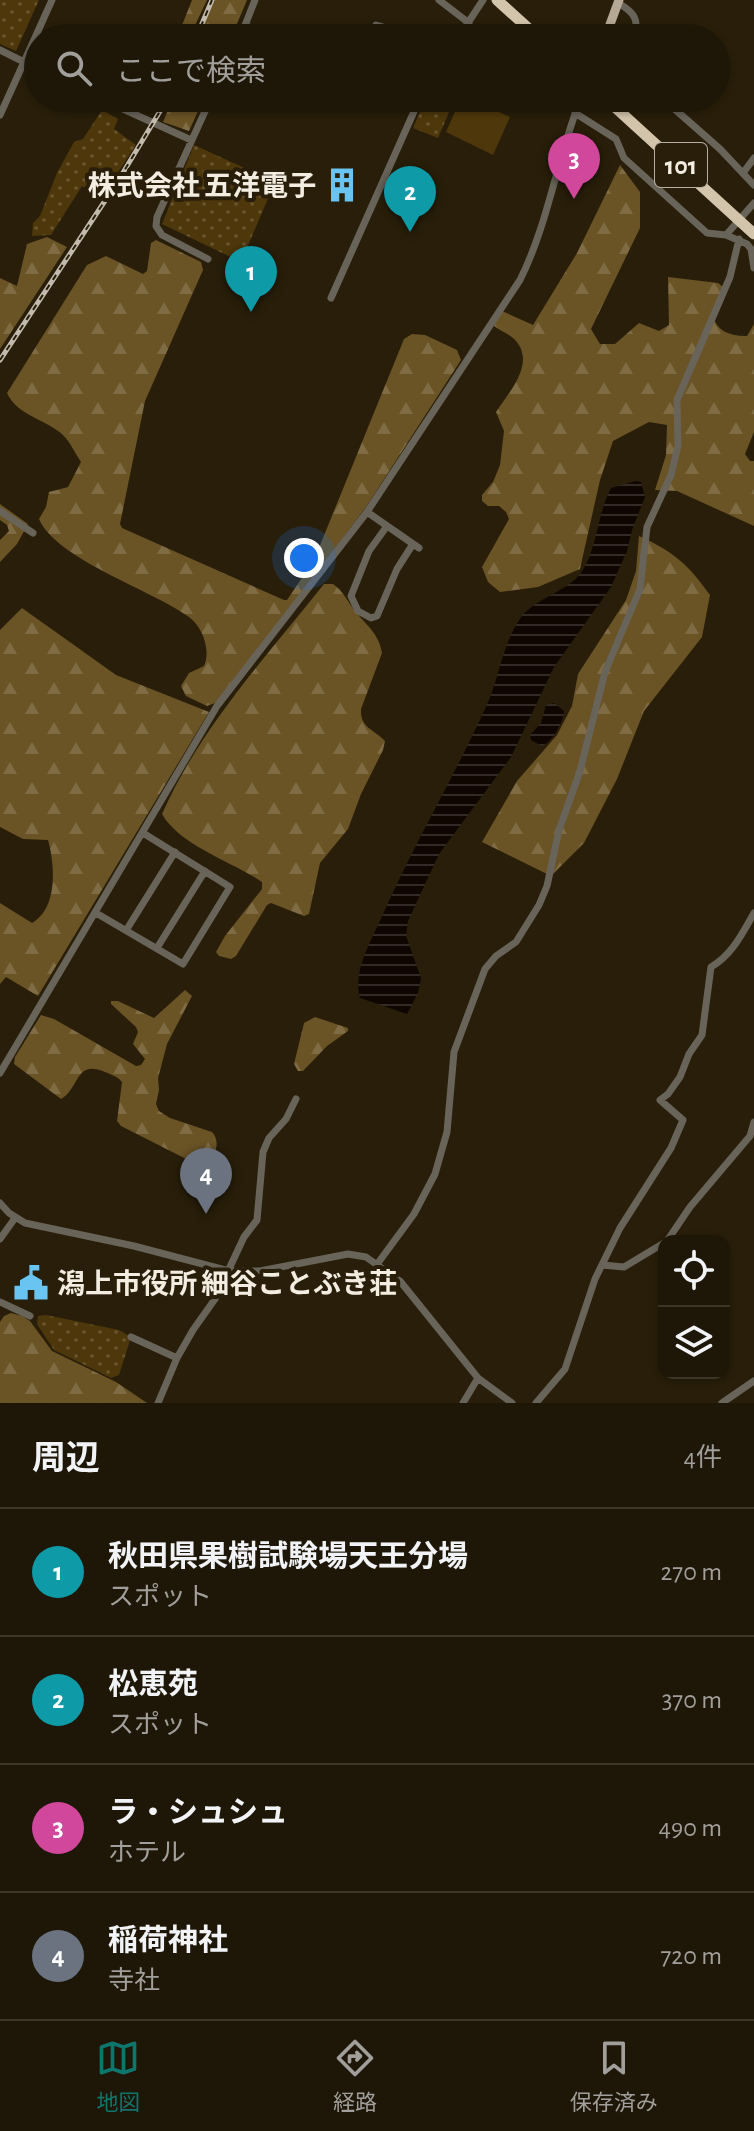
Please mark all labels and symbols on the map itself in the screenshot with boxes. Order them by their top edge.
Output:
pin: 3 [548,133,600,199]
road number: 101 [655,143,707,187]
building icon: 株式会社 五洋電子 [323,166,361,204]
pin: 2 [384,166,436,232]
place label: 株式会社 五洋電子 [88,170,316,201]
pin: 1 [225,246,277,312]
your location [284,538,324,578]
pin: 4 [180,1148,232,1214]
public building icon: 潟上市役所 細谷ことぶき荘 [12,1264,50,1302]
place label: 潟上市役所 細谷ことぶき荘 [57,1269,397,1299]

